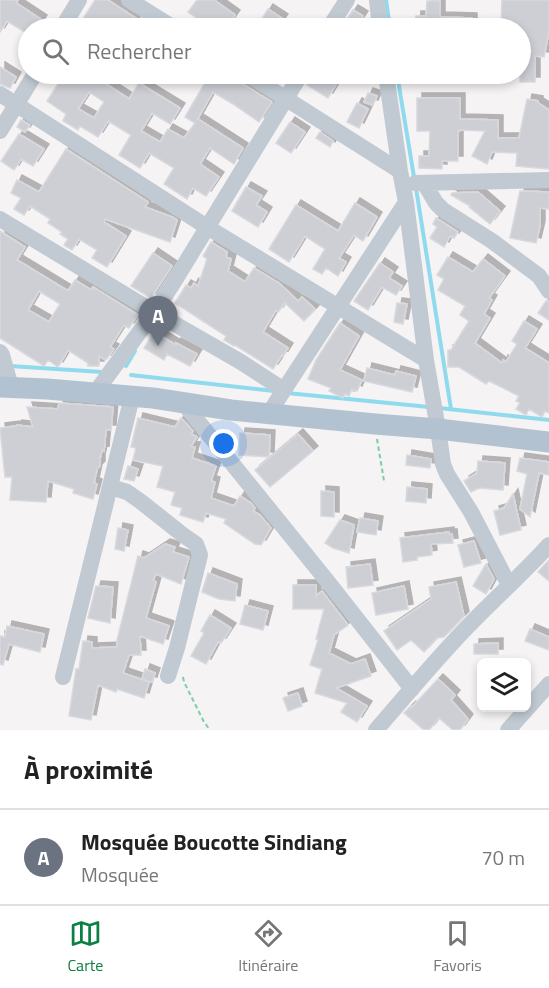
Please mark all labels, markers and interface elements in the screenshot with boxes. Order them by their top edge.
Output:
search box [18,18,531,84]
text: Rechercher [87,34,192,68]
icon: search [39,35,72,68]
pin: A [138,296,178,346]
your location [209,429,238,458]
map controls [477,658,531,712]
button: layers [477,658,531,712]
text: À proximité [24,750,153,789]
text: Mosquée Boucotte Sindiang [81,825,347,859]
text: A [37,842,50,873]
text: 70 m [481,842,525,873]
text: Mosquée [81,859,159,890]
tab: Carte [67,917,103,977]
tab: Itinéraire [238,917,298,977]
tab: Favoris [433,917,482,977]

